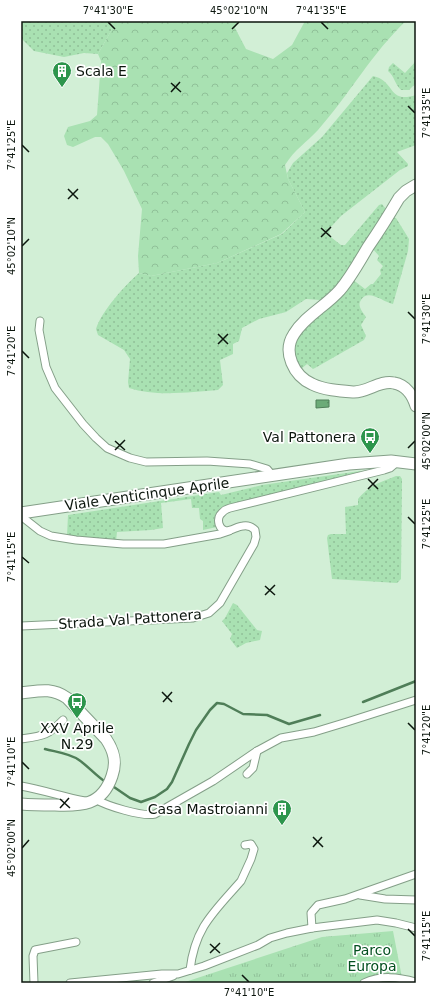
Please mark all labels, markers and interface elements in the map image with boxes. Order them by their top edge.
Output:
text: 7°41'30"E [83,5,133,16]
text: 45°02'10"N [210,5,268,16]
text: 7°41'35"E [296,5,346,16]
building icon: Scala E [51,60,73,88]
place label: Scala E [76,63,127,79]
text: 7°41'35"E [421,88,432,138]
text: 7°41'25"E [6,120,17,170]
text: 45°02'10"N [6,217,17,275]
text: 7°41'30"E [421,294,432,344]
text: 7°41'20"E [6,326,17,376]
text: 45°02'00"N [421,412,432,470]
bus stop icon: Val Pattonera [359,426,381,454]
place label: Val Pattonera [263,429,356,445]
street label: Viale Venticinque Aprile [64,475,230,513]
text: 7°41'25"E [421,499,432,549]
text: 7°41'15"E [6,532,17,582]
street label: Strada Val Pattonera [58,606,202,632]
bus stop icon: XXV Aprile N.29 [66,691,88,719]
text: 7°41'20"E [421,705,432,755]
place label: XXV Aprile N.29 [40,720,114,752]
text: 7°41'10"E [6,737,17,787]
building icon: Casa Mastroianni [271,798,293,826]
place label: Casa Mastroianni [148,801,268,817]
text: 45°02'00"N [6,819,17,877]
text: 7°41'15"E [421,911,432,961]
park label: Parco Europa [347,942,397,974]
text: 7°41'10"E [224,987,274,998]

